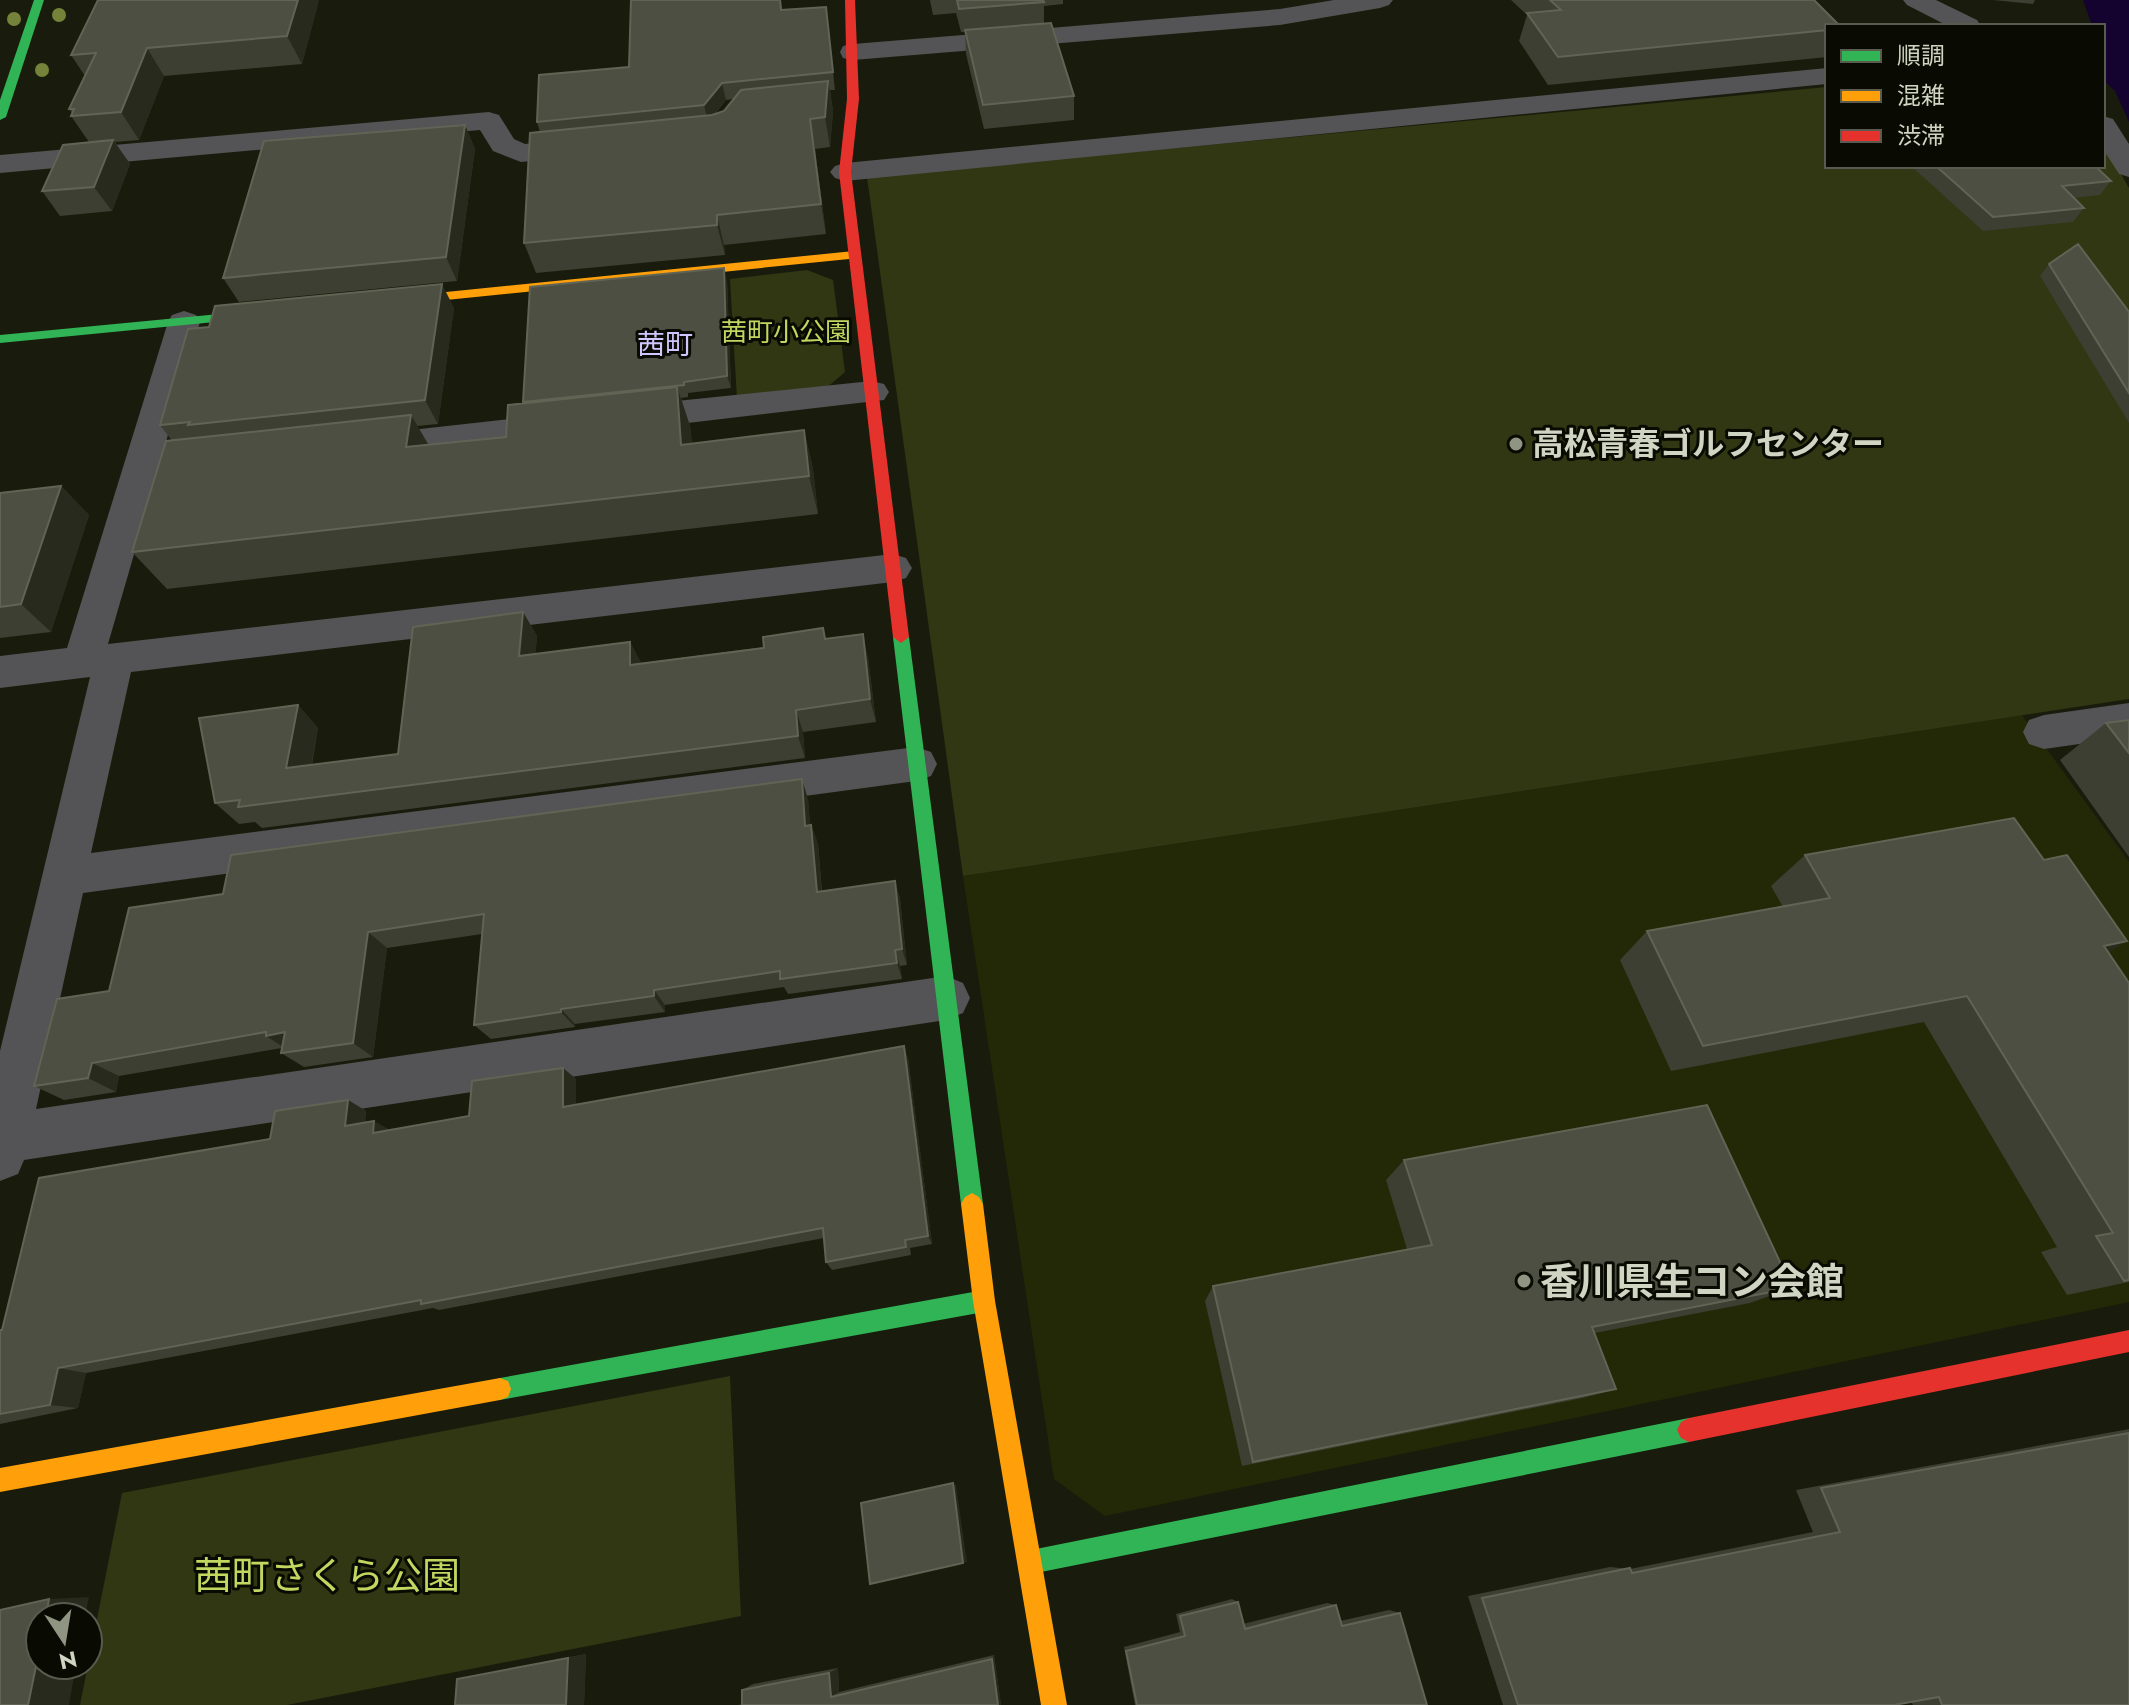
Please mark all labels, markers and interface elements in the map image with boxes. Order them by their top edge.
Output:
legend [1825,24,2105,168]
text: 順調 [1897,38,1945,73]
text: 混雑 [1897,78,1945,113]
text: 渋滞 [1897,118,1945,153]
park label: 茜町小公園 [721,313,851,351]
district label: 茜町 [637,324,693,365]
place label: 高松青春ゴルフセンター [1532,421,1884,467]
marker: 高松青春ゴルフセンター [1507,435,1525,453]
place label: 香川県生コン会館 [1540,1254,1844,1309]
marker: 香川県生コン会館 [1515,1272,1533,1290]
park label: 茜町さくら公園 [194,1548,460,1603]
north arrow [24,1601,104,1681]
text: N [56,1643,80,1678]

